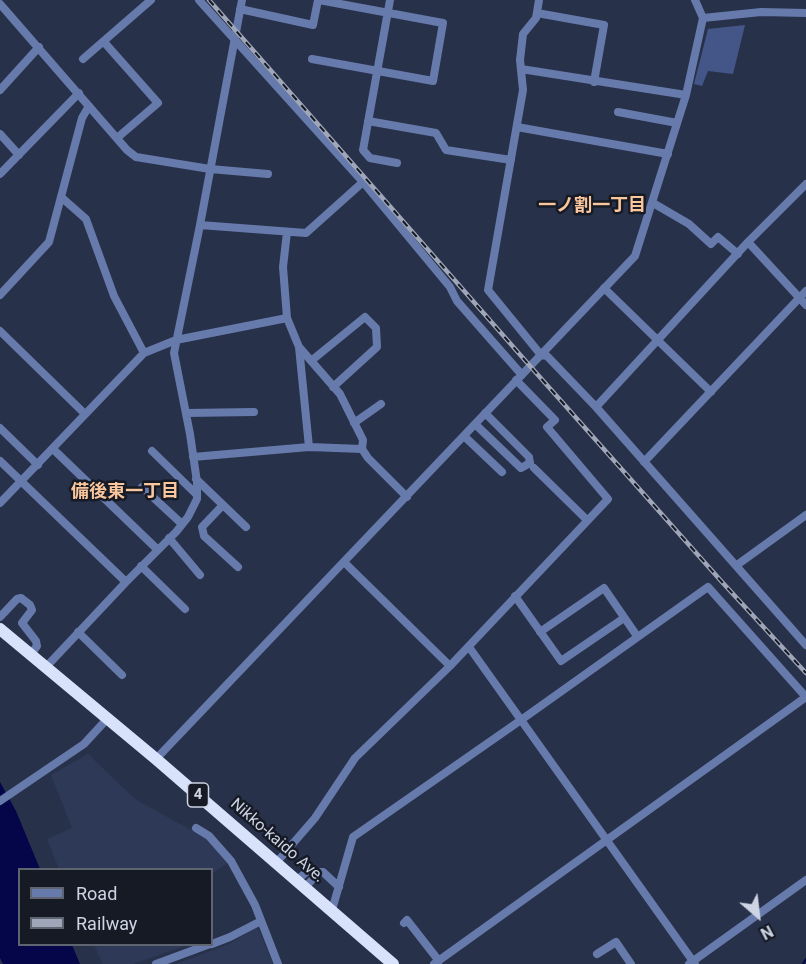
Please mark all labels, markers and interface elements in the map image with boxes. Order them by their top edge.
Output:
district label: 一ノ割一丁目 [538,195,646,217]
district label: 備後東一丁目 [71,481,179,503]
road number: 4 [188,783,208,807]
street label: Nikko-kaido Ave. [226,795,328,887]
legend [18,868,213,946]
text: Road [76,883,117,904]
north arrow [728,886,788,946]
text: Railway [76,913,137,934]
text: N [757,921,776,943]

